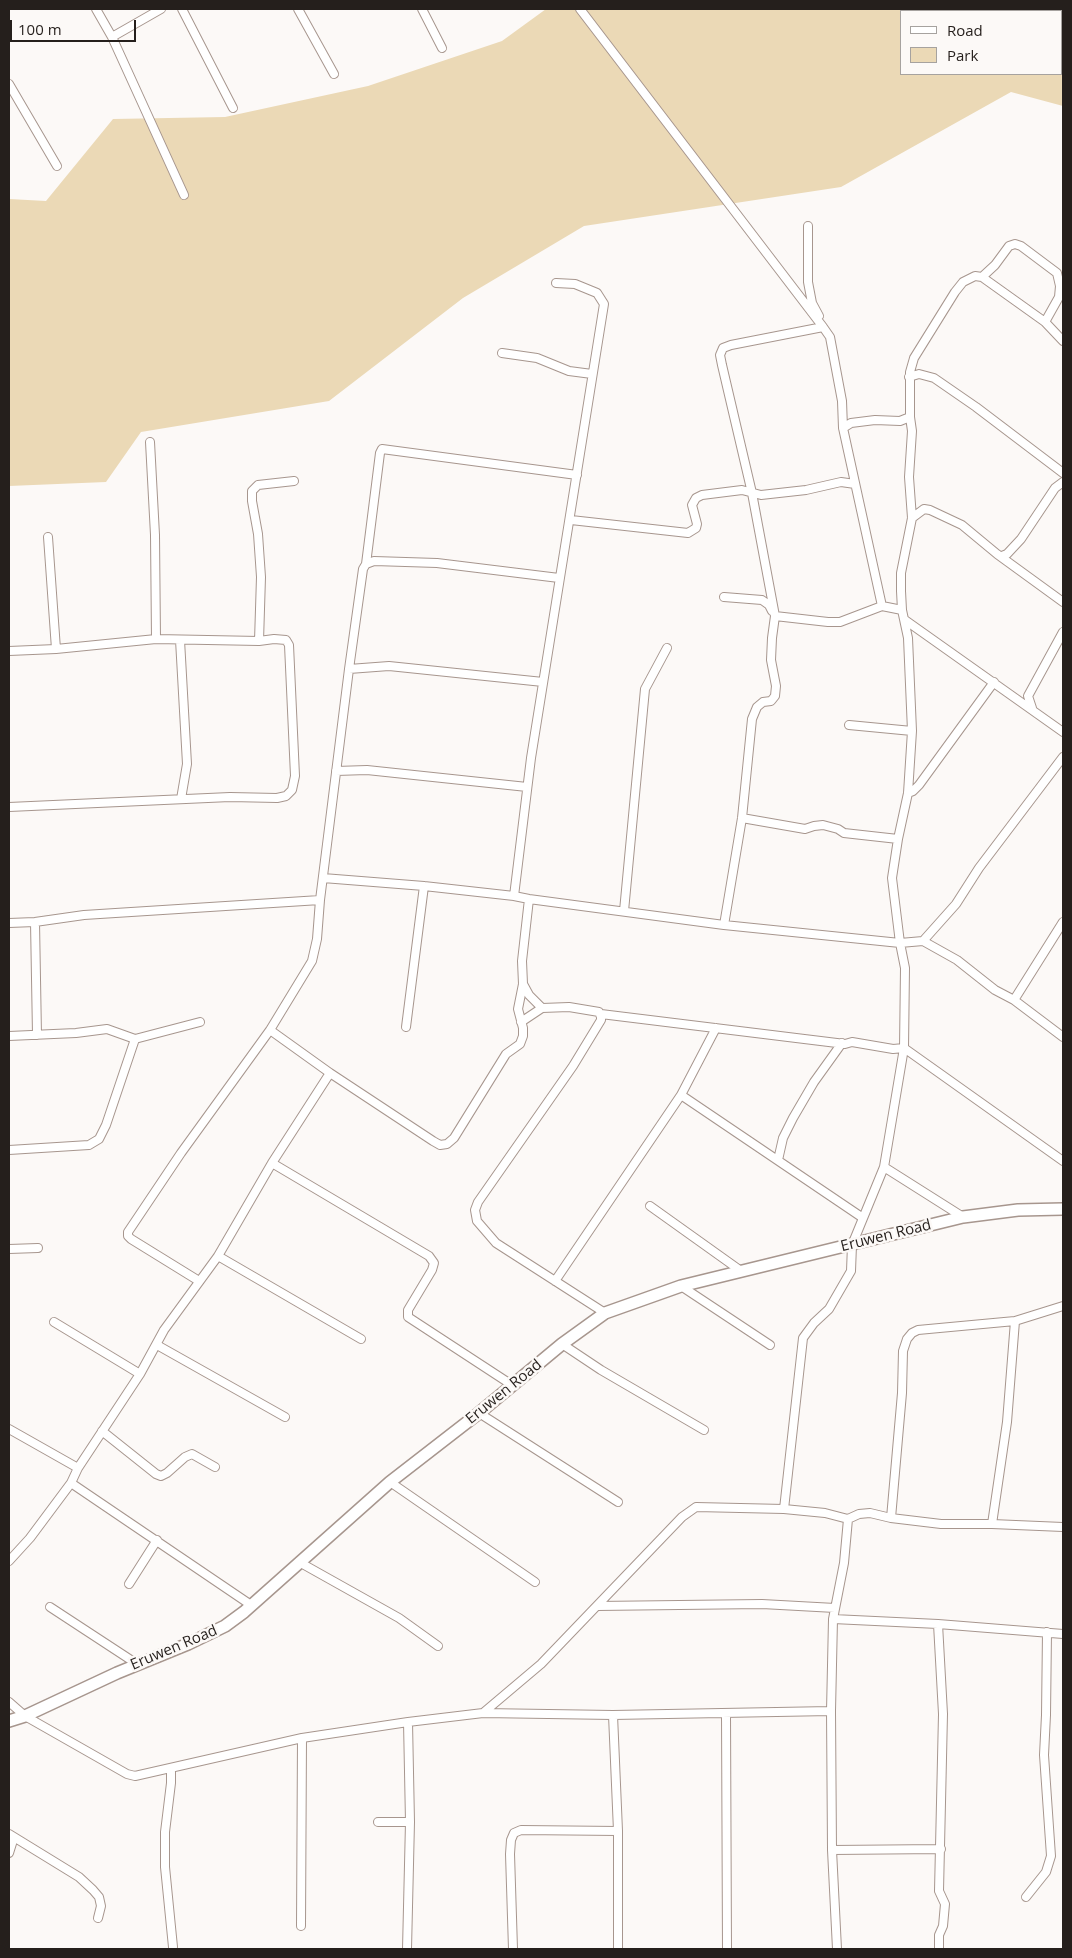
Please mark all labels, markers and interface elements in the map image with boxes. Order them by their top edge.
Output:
scale bar [12,10,139,42]
legend [900,10,1062,75]
text: 100 m [18,19,62,39]
text: Road [947,20,983,40]
text: Park [947,45,978,65]
street label: Eruwen Road [839,1216,933,1256]
street label: Eruwen Road [462,1356,546,1428]
street label: Eruwen Road [128,1622,220,1674]

